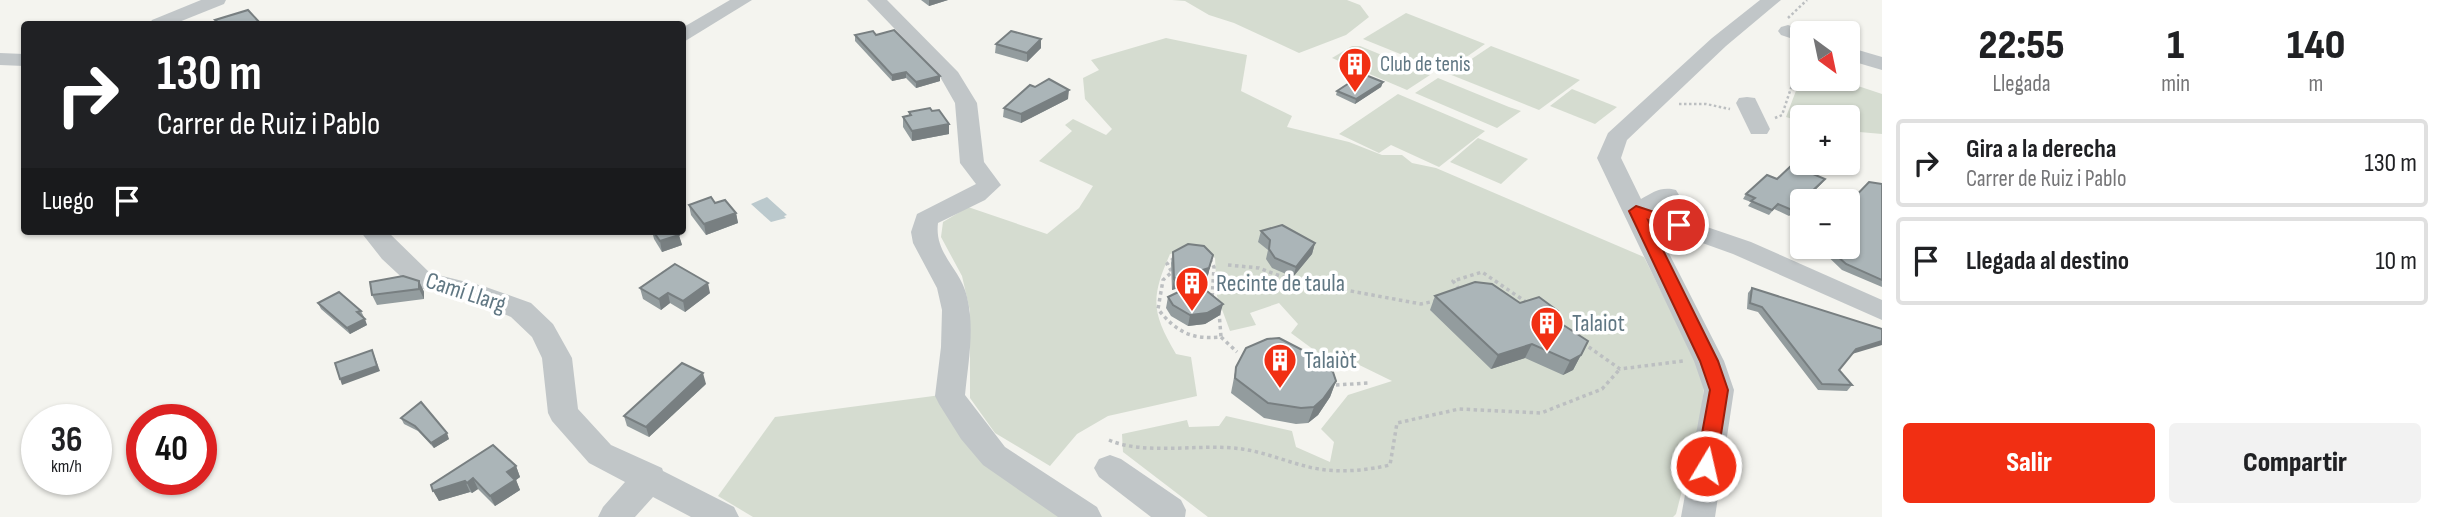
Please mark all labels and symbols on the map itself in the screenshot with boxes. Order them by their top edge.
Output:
north arrow [1790,21,1860,91]
building icon: Club de tenis [1336,45,1374,94]
place label: Club de tenis [1380,52,1470,77]
pin [1649,195,1709,255]
building icon: Recinte de taula [1173,264,1211,313]
street label: Camí Llarg [422,266,510,319]
place label: Recinte de taula [1216,269,1345,298]
building icon: Talaiot [1528,304,1566,353]
place label: Talaiot [1572,309,1625,338]
building icon: Talaiòt [1261,341,1299,390]
place label: Talaiòt [1304,346,1357,375]
speed limit sign: 40 [126,404,217,495]
position arrow [1669,429,1743,503]

